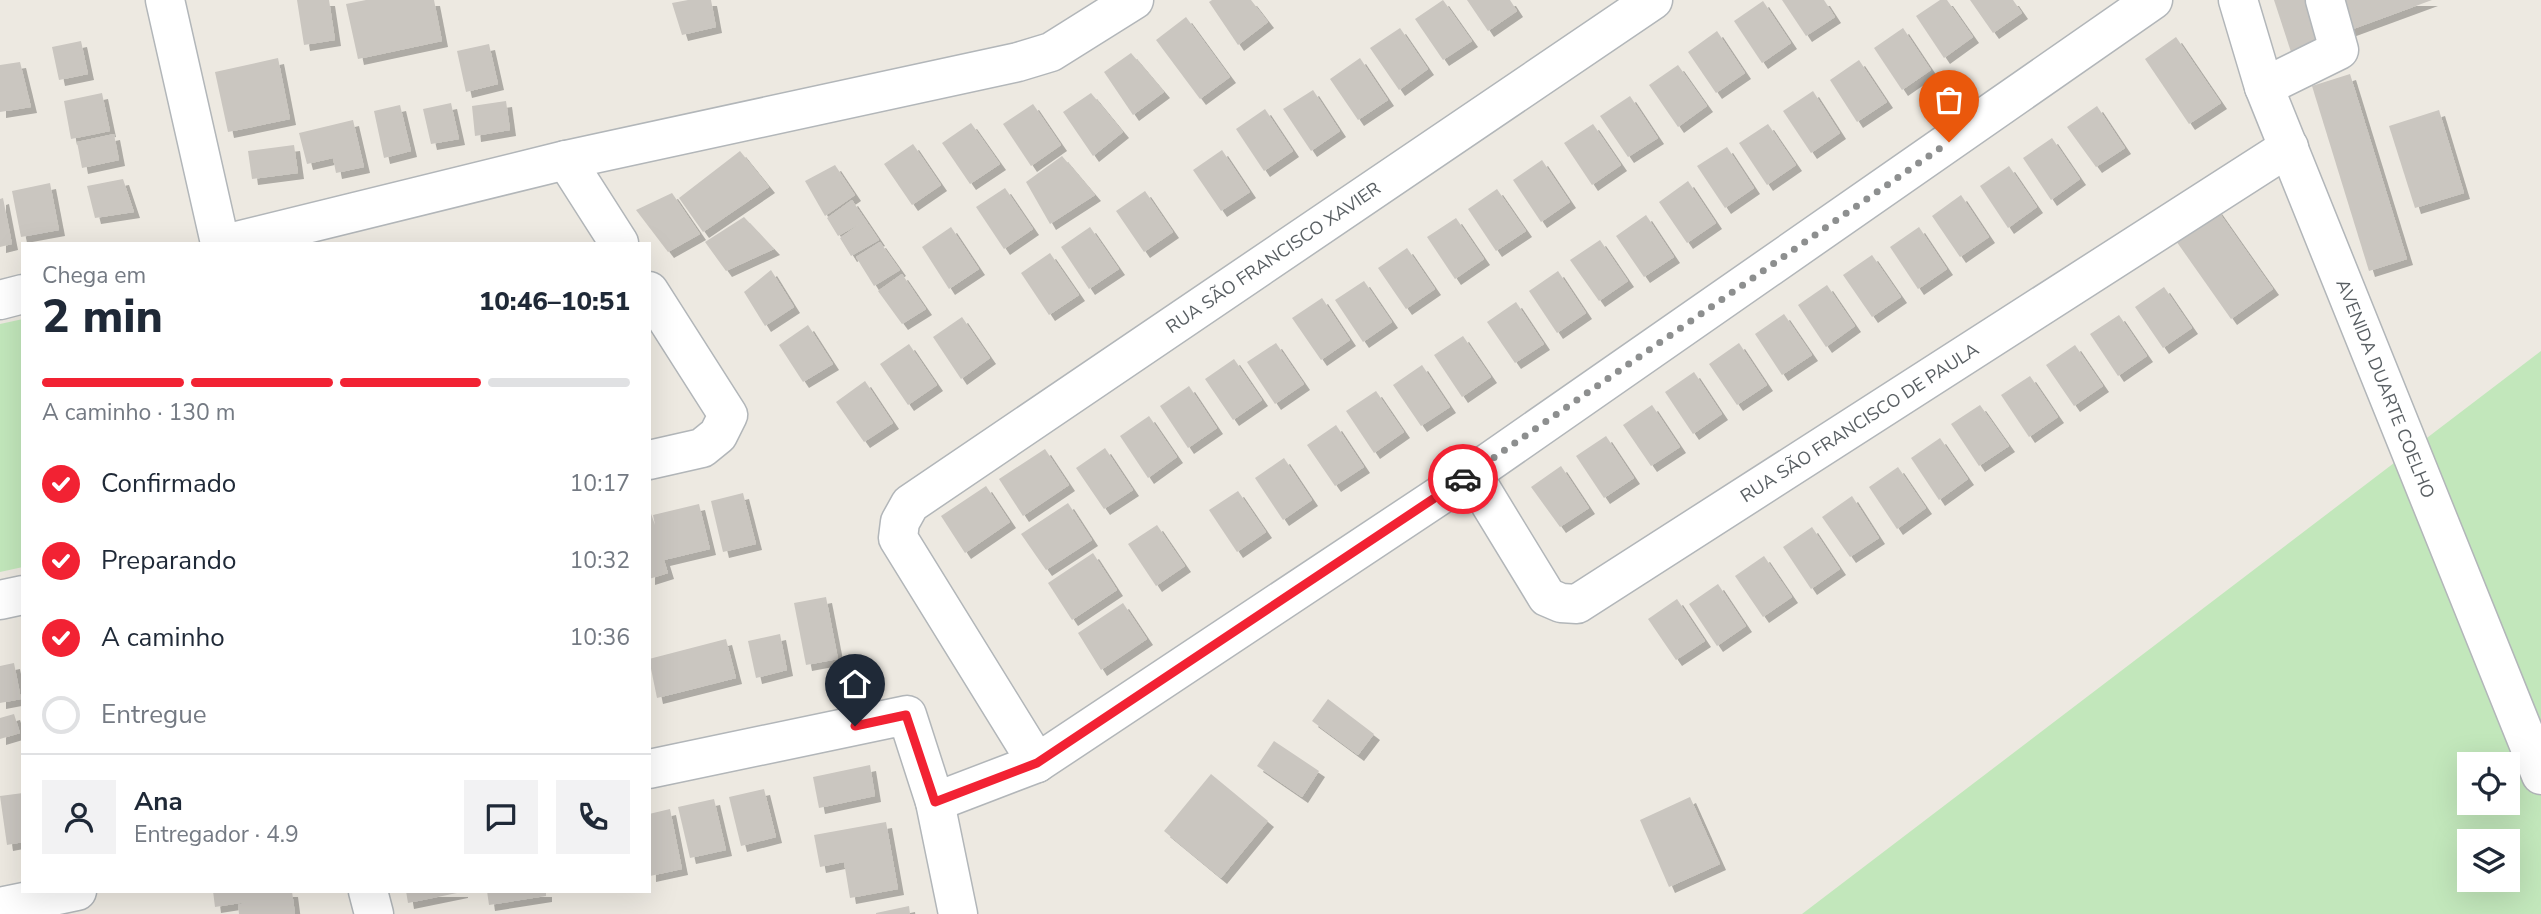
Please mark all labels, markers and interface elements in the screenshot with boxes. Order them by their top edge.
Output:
pin [1919,70,1979,142]
icon: bag [1930,81,1968,119]
street label: RUA SÃO FRANCISCO XAVIER [1161,176,1385,339]
text: Chega em [42,260,146,291]
street label: AVENIDA DUARTE COELHO [2331,275,2440,502]
text: 10:46–10:51 [479,284,630,319]
text: 2 min [42,285,163,348]
street label: RUA SÃO FRANCISCO DE PAULA [1736,337,1983,508]
text: A caminho · 130 m [42,397,235,428]
courier [1428,444,1498,514]
icon: car [1444,460,1482,498]
icon: check [42,465,80,503]
text: Confirmado [101,466,236,501]
text: 10:17 [570,468,630,499]
icon: check [42,542,80,580]
text: Preparando [101,543,236,578]
text: 10:32 [570,545,630,576]
icon: check [42,619,80,657]
text: A caminho [101,620,225,655]
text: 10:36 [570,622,630,653]
pin [825,654,885,726]
icon: home [836,665,874,703]
text: Entregue [101,697,207,732]
map controls [2457,752,2520,892]
button: locate [2457,752,2520,815]
button: person [42,780,116,854]
button: chat [464,780,538,854]
button: phone [556,780,630,854]
text: Ana [134,784,183,819]
text: Entregador · 4.9 [134,819,299,850]
button: layers [2457,829,2520,892]

